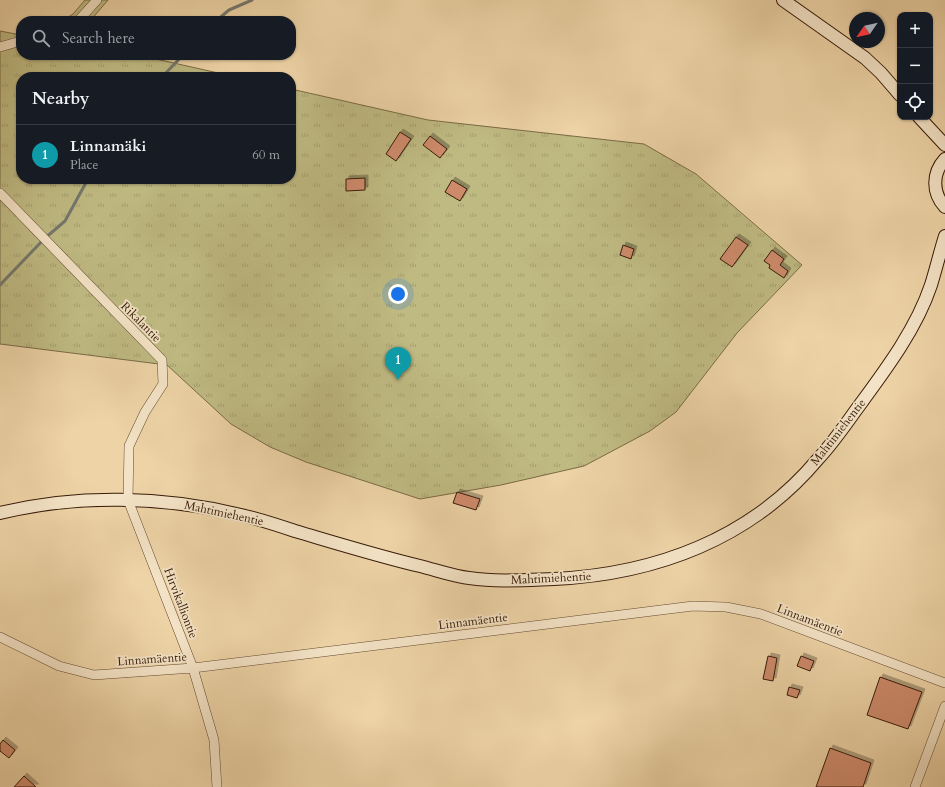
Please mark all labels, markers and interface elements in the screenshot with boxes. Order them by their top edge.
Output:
north arrow [849,12,885,48]
map controls [897,12,933,120]
button: + [897,12,933,48]
search box [16,16,296,60]
icon: search [30,27,52,49]
text: Search here [62,28,135,48]
button: − [897,48,933,84]
button: locate [897,84,933,120]
text: Nearby [32,87,89,110]
text: Linnamäki [70,136,146,156]
text: 1 [42,146,48,164]
text: 60 m [252,146,280,164]
text: Place [70,156,98,174]
your location [388,284,408,304]
street label: Rikalantie [117,298,165,346]
pin: 1 [385,347,411,380]
street label: Mahtimiehentie [807,395,869,469]
street label: Mahtimiehentie [183,497,265,529]
street label: Hirvikalliontie [160,565,202,641]
street label: Mahtimiehentie [510,568,592,588]
street label: Linnamäentie [775,600,845,640]
street label: Linnamäentie [437,609,509,633]
street label: Linnamäentie [117,649,187,669]

